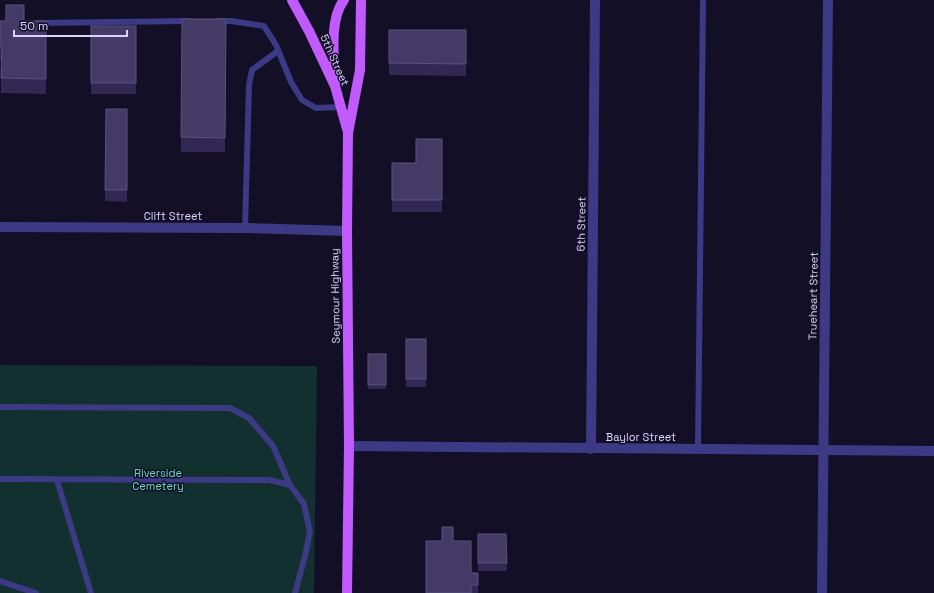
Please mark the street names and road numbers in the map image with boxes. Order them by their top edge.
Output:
street label: 5th Street [317,32,353,88]
street label: 6th Street [574,196,588,252]
street label: Clift Street [144,209,202,223]
street label: Seymour Highway [327,248,343,344]
street label: Trueheart Street [805,252,821,340]
street label: Baylor Street [606,430,676,444]

